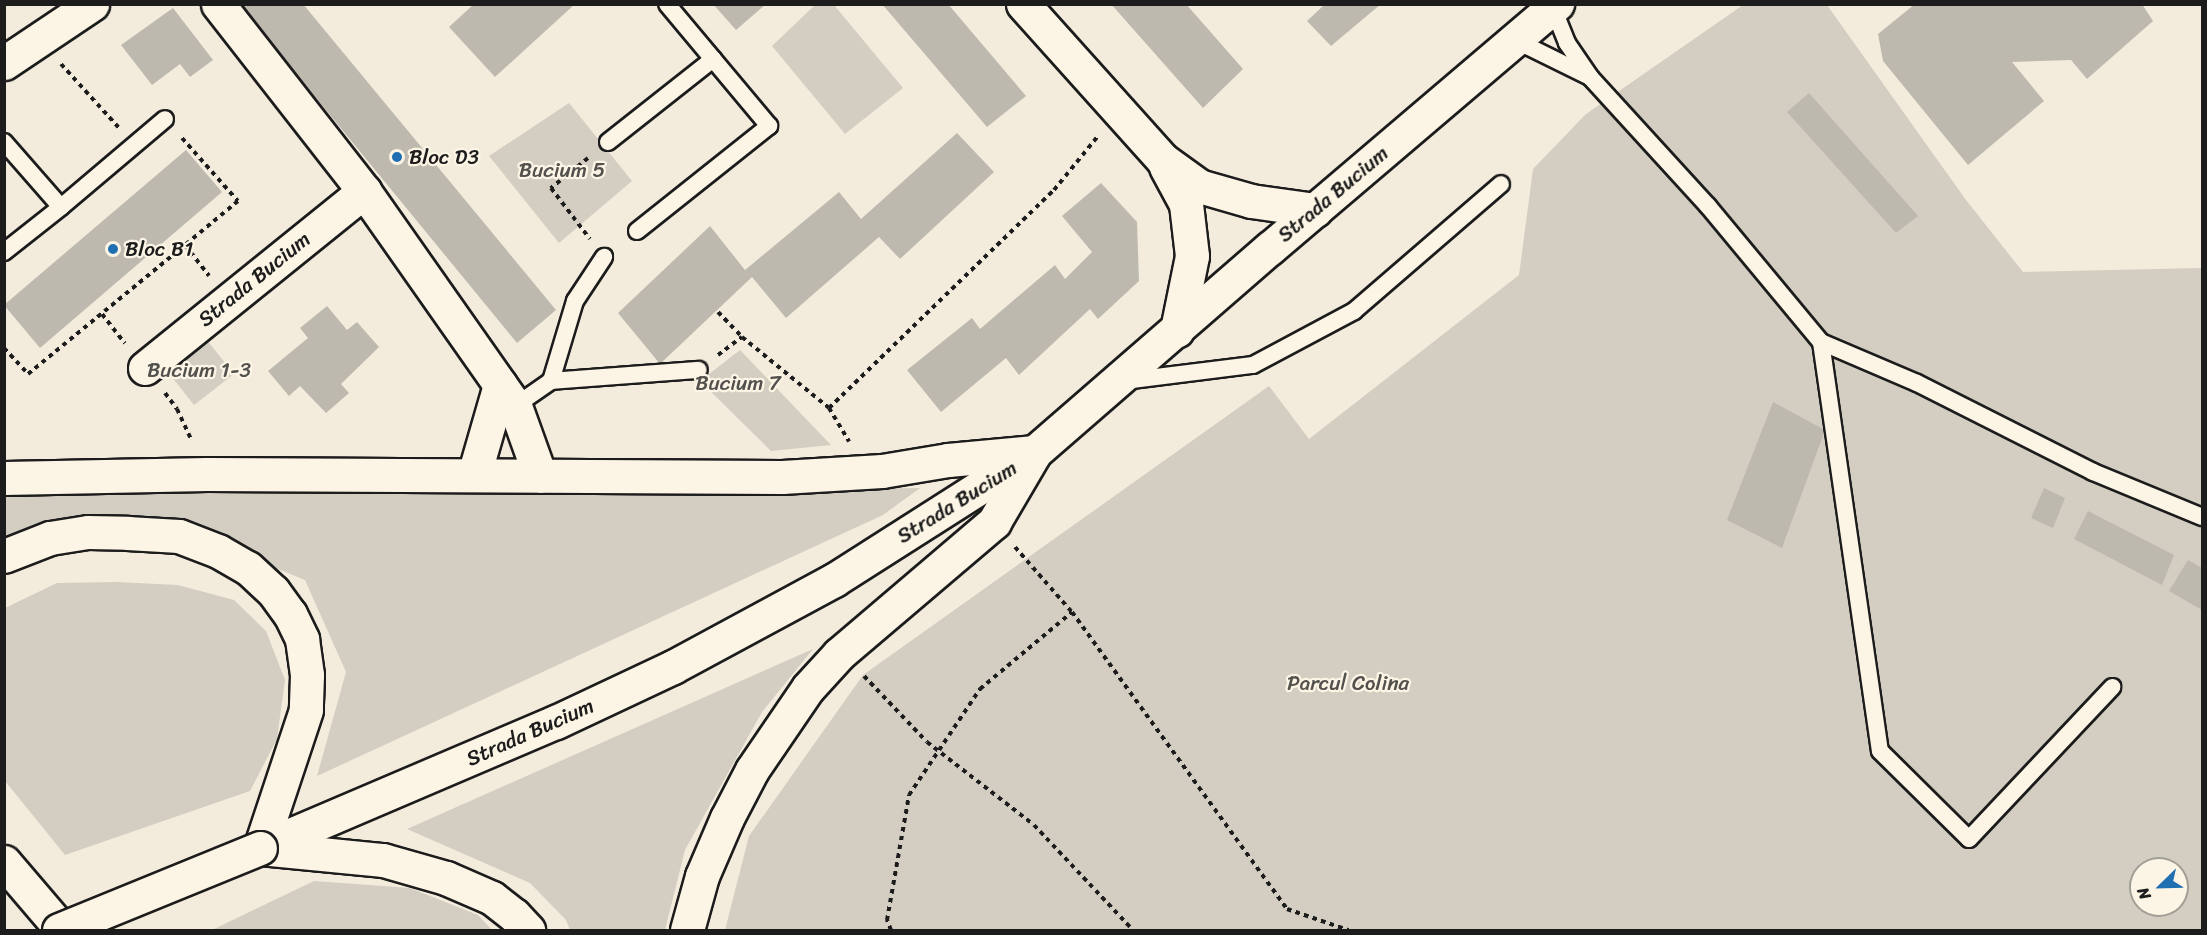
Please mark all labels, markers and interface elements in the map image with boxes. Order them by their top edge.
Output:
street label: Strada Bucium [1273,140,1393,248]
place label: Bloc D3 [409,144,479,170]
marker: Bloc D3 [390,150,404,164]
park label: Bucium 5 [519,157,605,183]
street label: Strada Bucium [193,226,315,332]
place label: Bloc B1 [125,236,193,262]
marker: Bloc B1 [106,242,120,256]
park label: Bucium 1-3 [147,357,251,383]
park label: Bucium 7 [695,370,781,396]
street label: Strada Bucium [892,455,1022,549]
park label: Parcul Colina [1287,670,1409,696]
street label: Strada Bucium [462,693,598,771]
north arrow [2129,857,2189,917]
text: N [2128,883,2159,904]

